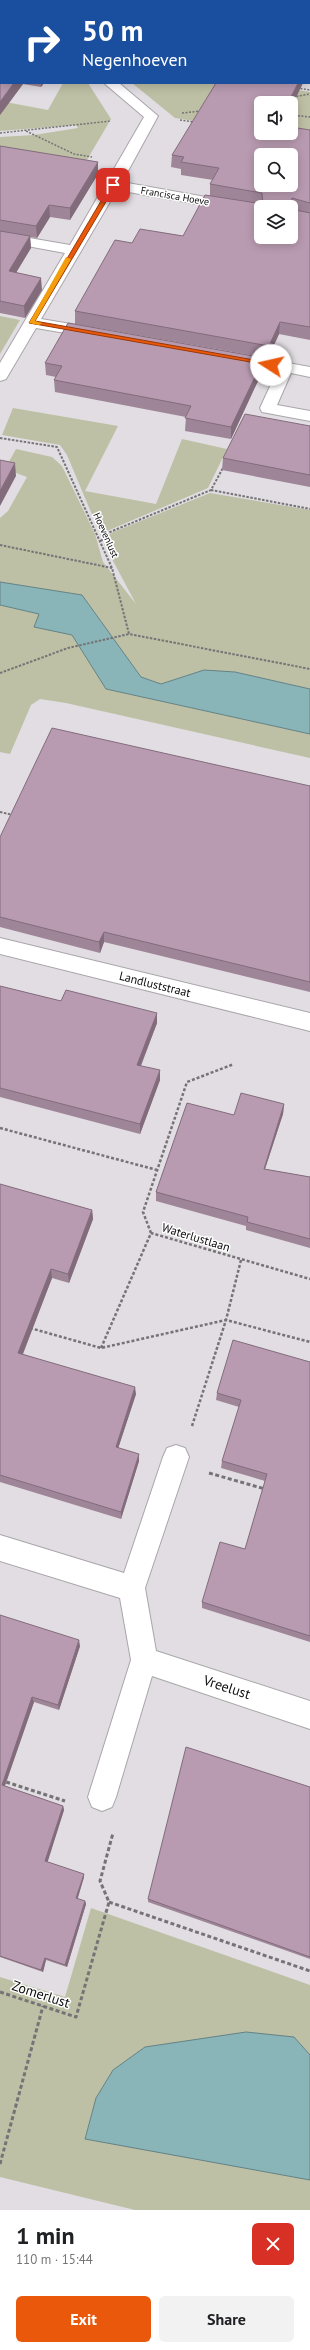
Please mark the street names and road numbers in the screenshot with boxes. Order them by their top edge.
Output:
street label: Francisca Hoeve [140,184,210,208]
street label: Hoevenlust [90,510,122,560]
street label: Landluststraat [118,968,192,1000]
street label: Waterlustlaan [160,1220,232,1254]
street label: Vreelust [200,1671,253,1703]
street label: Zomerlust [10,1976,73,2012]

